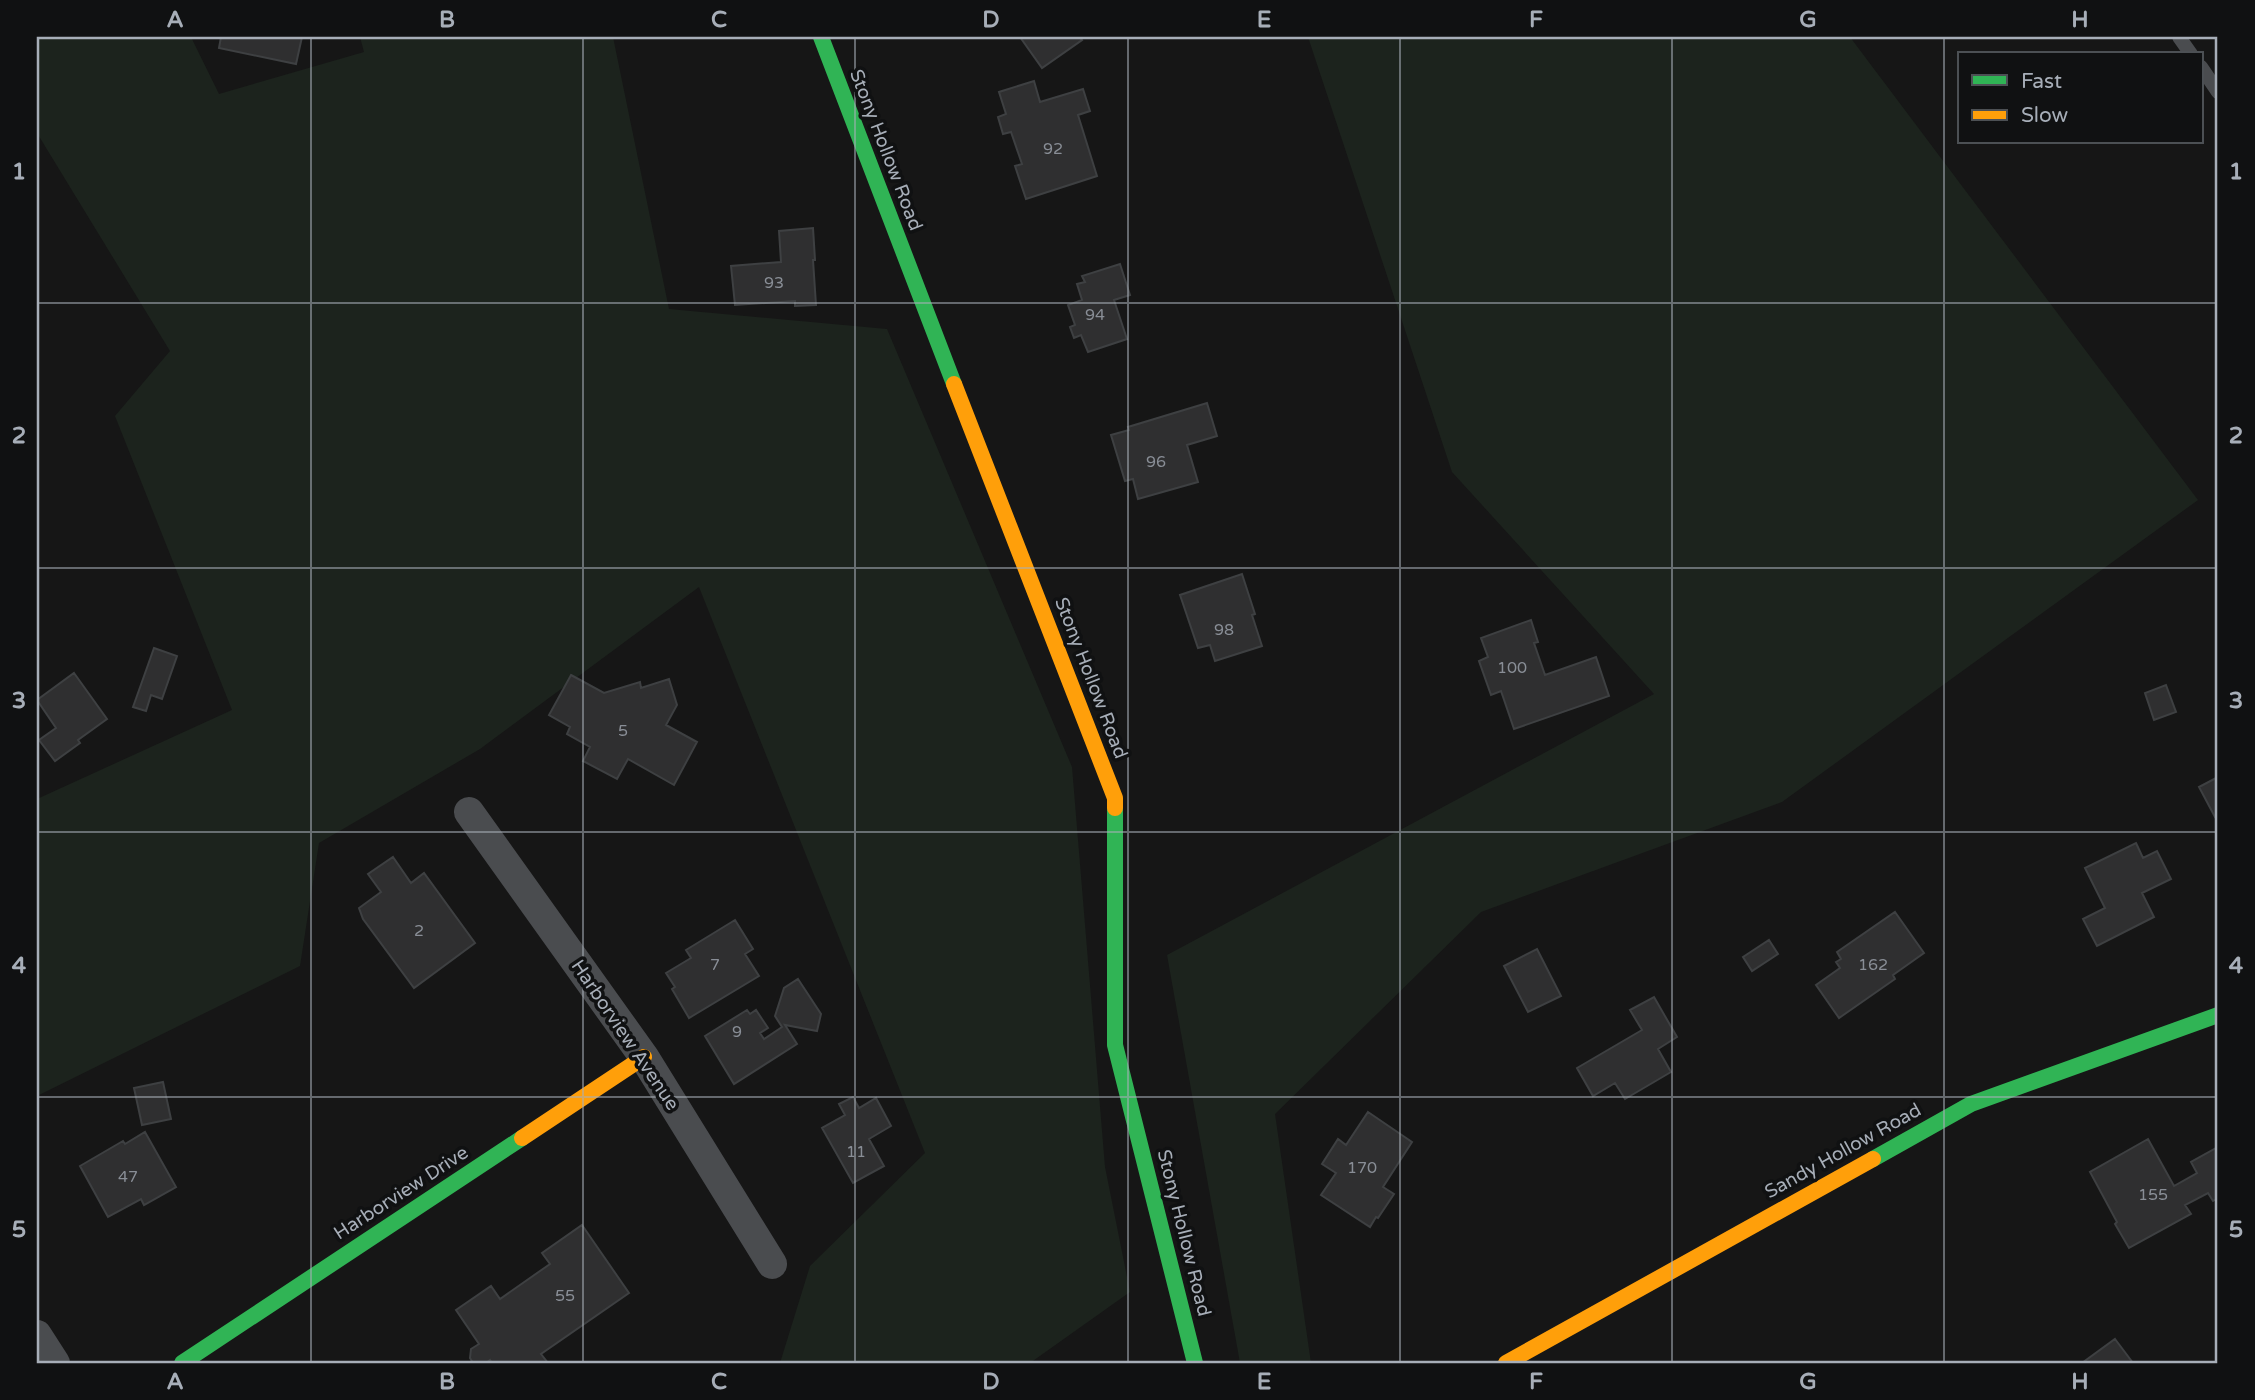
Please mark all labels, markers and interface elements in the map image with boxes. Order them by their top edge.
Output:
text: A [166,6,184,34]
text: B [439,6,455,34]
text: C [711,6,727,34]
text: D [982,6,1000,34]
text: E [1257,6,1271,34]
text: F [1529,6,1543,34]
text: G [1799,6,1817,34]
text: H [2071,6,2089,34]
legend [1958,52,2202,144]
street label: Stony Hollow Road [845,66,927,234]
text: Fast [2021,69,2062,94]
text: Slow [2021,103,2069,128]
house number: 92 [1043,139,1063,159]
text: 1 [12,158,26,186]
text: 1 [2229,158,2243,186]
house number: 93 [764,273,784,293]
house number: 94 [1085,305,1105,325]
text: 2 [12,422,26,450]
text: 2 [2229,422,2243,450]
house number: 96 [1146,452,1166,472]
street label: Stony Hollow Road [1050,594,1132,762]
house number: 98 [1214,620,1234,640]
house number: 100 [1497,658,1527,678]
text: 3 [12,687,26,715]
text: 3 [2229,687,2243,715]
house number: 5 [618,721,628,741]
house number: 2 [414,921,424,941]
text: 4 [12,952,27,980]
text: 4 [2229,952,2244,980]
house number: 7 [710,955,720,975]
house number: 162 [1858,955,1888,975]
street label: Harborview Avenue [567,956,683,1114]
house number: 9 [732,1022,742,1042]
street label: Sandy Hollow Road [1761,1099,1925,1203]
street label: Harborview Drive [330,1141,472,1245]
house number: 11 [846,1142,866,1162]
street label: Stony Hollow Road [1153,1147,1215,1319]
house number: 170 [1347,1158,1377,1178]
house number: 47 [118,1167,138,1187]
house number: 155 [2138,1185,2168,1205]
text: 5 [12,1216,26,1244]
text: 5 [2229,1216,2243,1244]
house number: 55 [555,1286,575,1306]
text: A [166,1368,184,1396]
text: B [439,1368,455,1396]
text: C [711,1368,727,1396]
text: D [982,1368,1000,1396]
text: E [1257,1368,1271,1396]
text: F [1529,1368,1543,1396]
text: G [1799,1368,1817,1396]
text: H [2071,1368,2089,1396]

